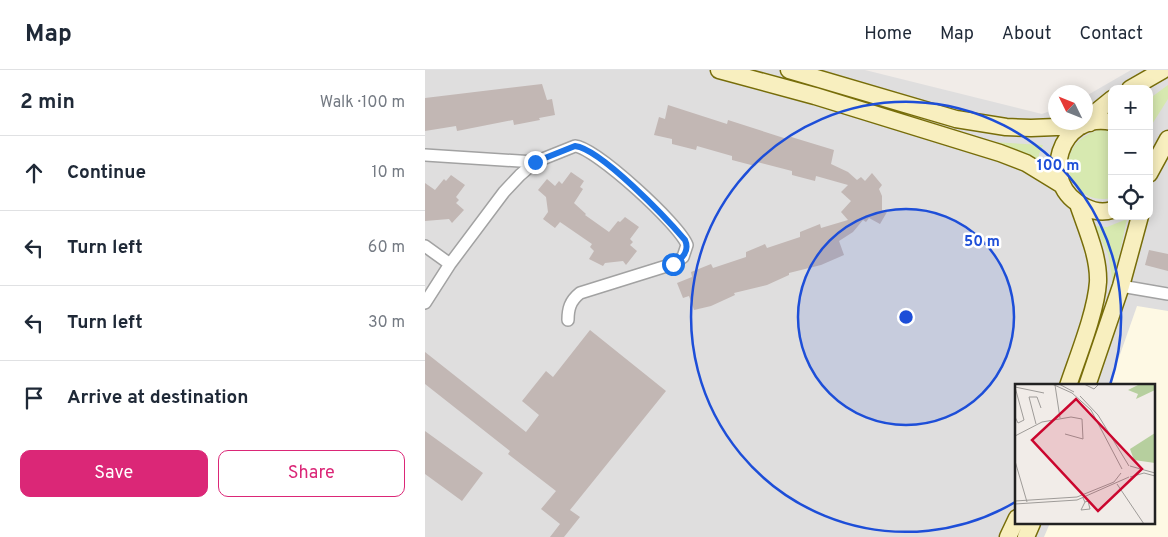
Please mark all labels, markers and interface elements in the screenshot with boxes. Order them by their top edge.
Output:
text: Map [25,20,72,50]
text: Home [864,23,912,46]
text: Map [940,23,974,46]
text: About [1002,23,1051,46]
text: Contact [1079,23,1143,46]
north arrow [1048,85,1093,130]
map controls [1108,85,1153,220]
button: + [1108,85,1153,130]
text: 2 min [20,89,75,116]
text: Walk · 100 m [320,93,405,113]
button: − [1108,130,1153,175]
route end [524,151,547,174]
text: 100 m [1037,157,1079,176]
icon: ahead [20,159,48,187]
text: Continue [67,161,146,185]
text: 10 m [371,163,405,183]
button: locate [1108,175,1153,220]
text: 50 m [964,233,1000,252]
icon: left [20,234,48,262]
text: Turn left [67,236,143,260]
text: 60 m [368,238,405,258]
route start [662,253,685,276]
centre of rings [897,308,915,326]
icon: left [20,309,48,337]
text: Turn left [67,311,143,335]
text: 30 m [368,313,405,333]
icon: arrive [20,384,48,412]
inset map [1015,384,1155,524]
text: Arrive at destination [67,386,248,410]
button: Save [20,450,208,497]
button: Share [218,450,405,497]

